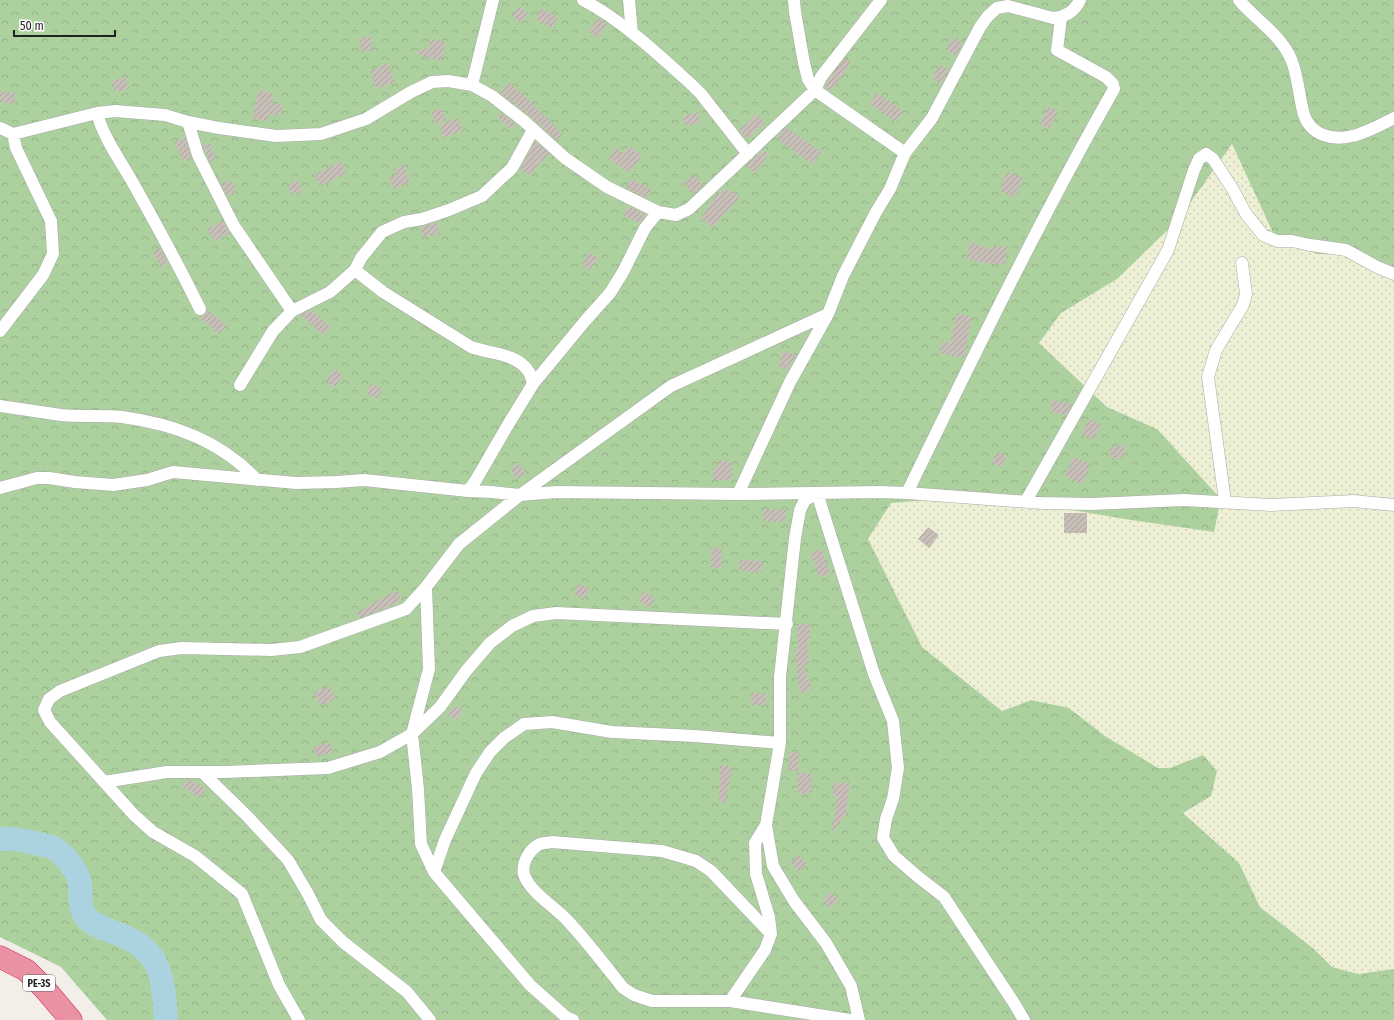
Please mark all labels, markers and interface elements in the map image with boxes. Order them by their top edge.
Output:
scale bar [14,12,115,38]
text: 50 m [20,19,44,33]
road number: PE-3S [23,975,55,991]

